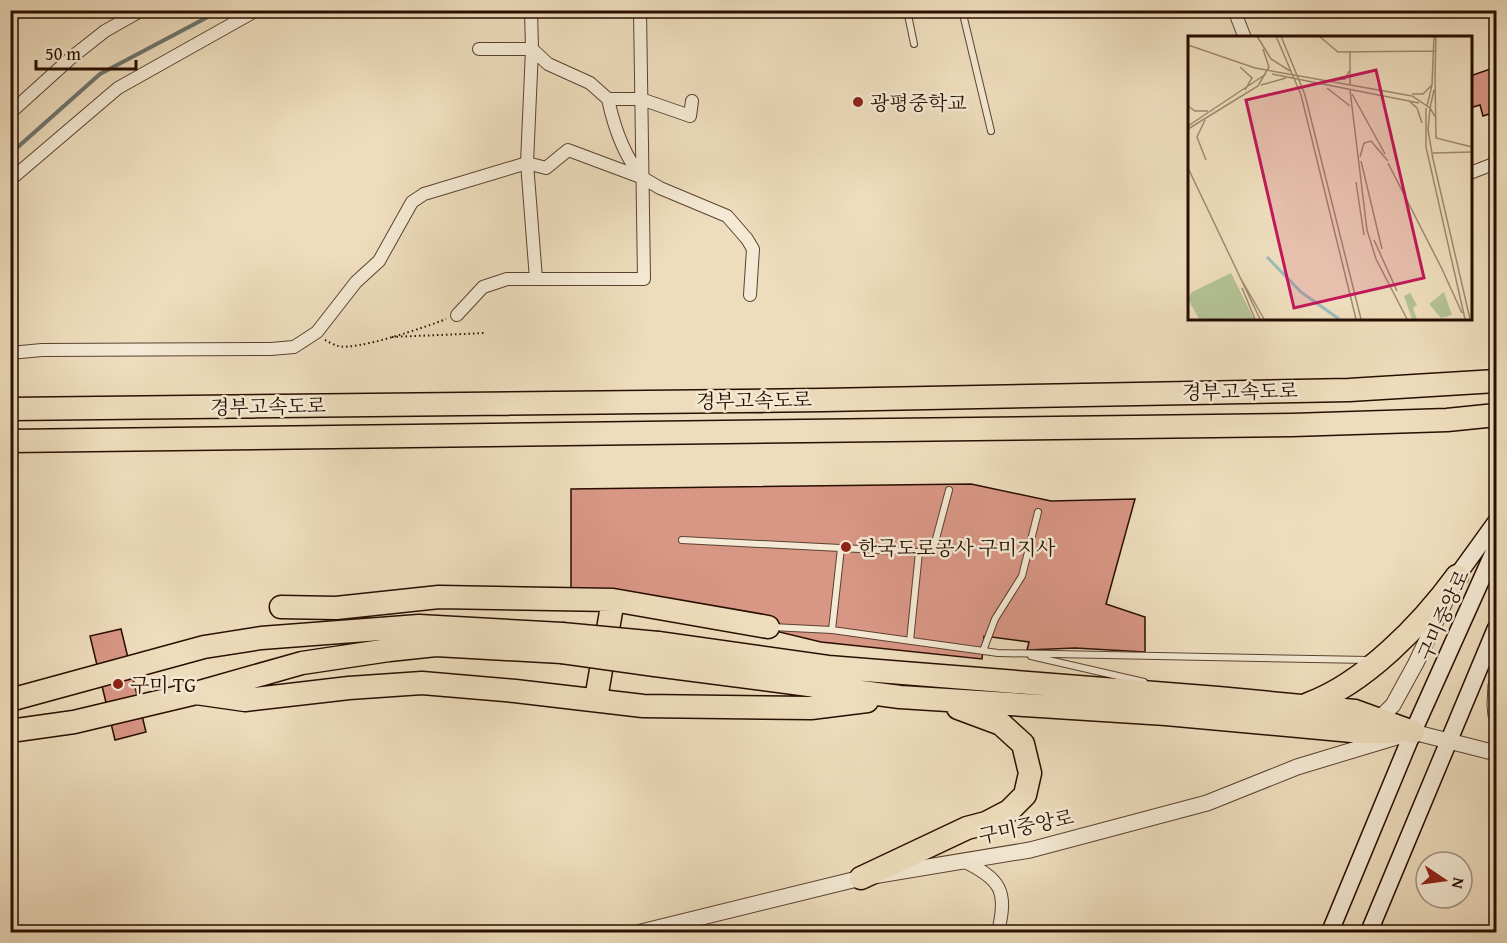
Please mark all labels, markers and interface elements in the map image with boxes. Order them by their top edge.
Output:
scale bar [36,33,136,71]
inset map [1188,36,1471,320]
text: 50 m [45,40,81,67]
place label: 광평중학교 [870,88,967,117]
marker: 광평중학교 [851,95,865,109]
street label: 경부고속도로 [1182,375,1298,407]
street label: 경부고속도로 [696,384,812,416]
street label: 경부고속도로 [210,390,326,422]
place label: 한국도로공사 구미지사 [858,533,1056,562]
marker: 한국도로공사 구미지사 [839,540,853,554]
street label: 구미중앙로 [1410,565,1476,665]
place label: 구미 TG [130,670,196,699]
marker: 구미 TG [111,677,125,691]
street label: 구미중앙로 [976,802,1076,850]
north arrow [1414,850,1474,910]
text: N [1446,875,1472,892]

